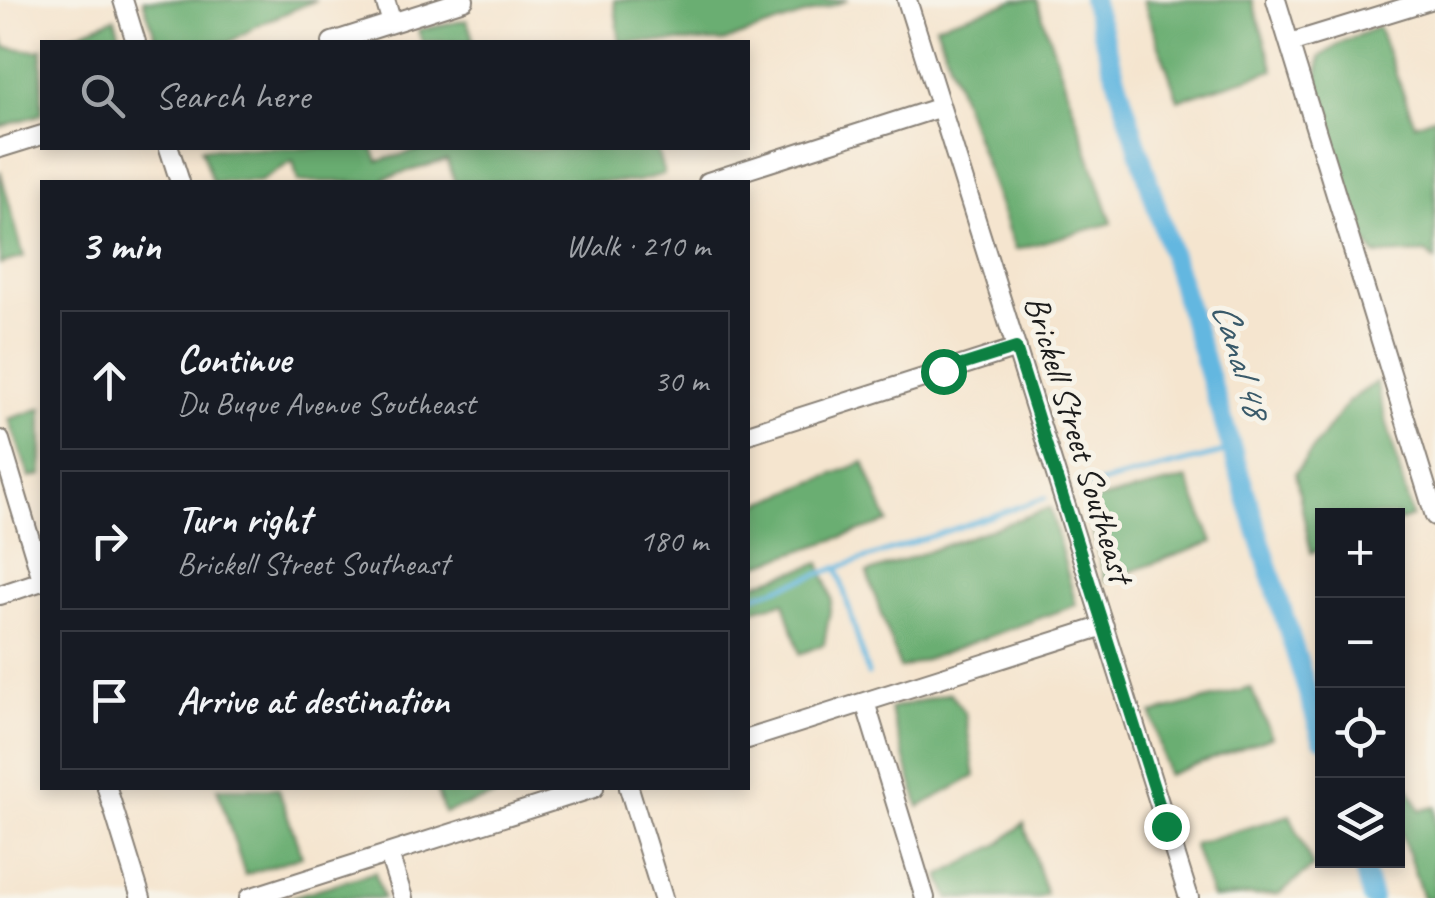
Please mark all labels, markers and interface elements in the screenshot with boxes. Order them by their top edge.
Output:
search box [40,40,750,150]
icon: search [75,68,130,123]
text: Search here [155,72,310,119]
text: 3 min [80,219,160,272]
text: Walk · 210 m [566,225,710,266]
street label: Brickell Street Southeast [1014,290,1145,592]
water label: Canal 48 [1201,296,1283,429]
text: Continue [177,336,291,383]
route start [921,349,967,395]
icon: ahead [82,353,137,408]
text: 30 m [654,360,708,401]
text: Du Buque Avenue Southeast [177,383,475,424]
text: Turn right [177,496,311,543]
map controls [1315,508,1405,868]
button: + [1315,508,1405,598]
icon: right [82,513,137,568]
text: 180 m [639,520,708,561]
text: Brickell Street Southeast [177,543,449,584]
button: − [1315,598,1405,688]
icon: arrive [82,673,137,728]
text: Arrive at destination [177,677,449,724]
button: locate [1315,688,1405,778]
button: layers [1315,778,1405,868]
route end [1144,804,1190,850]

